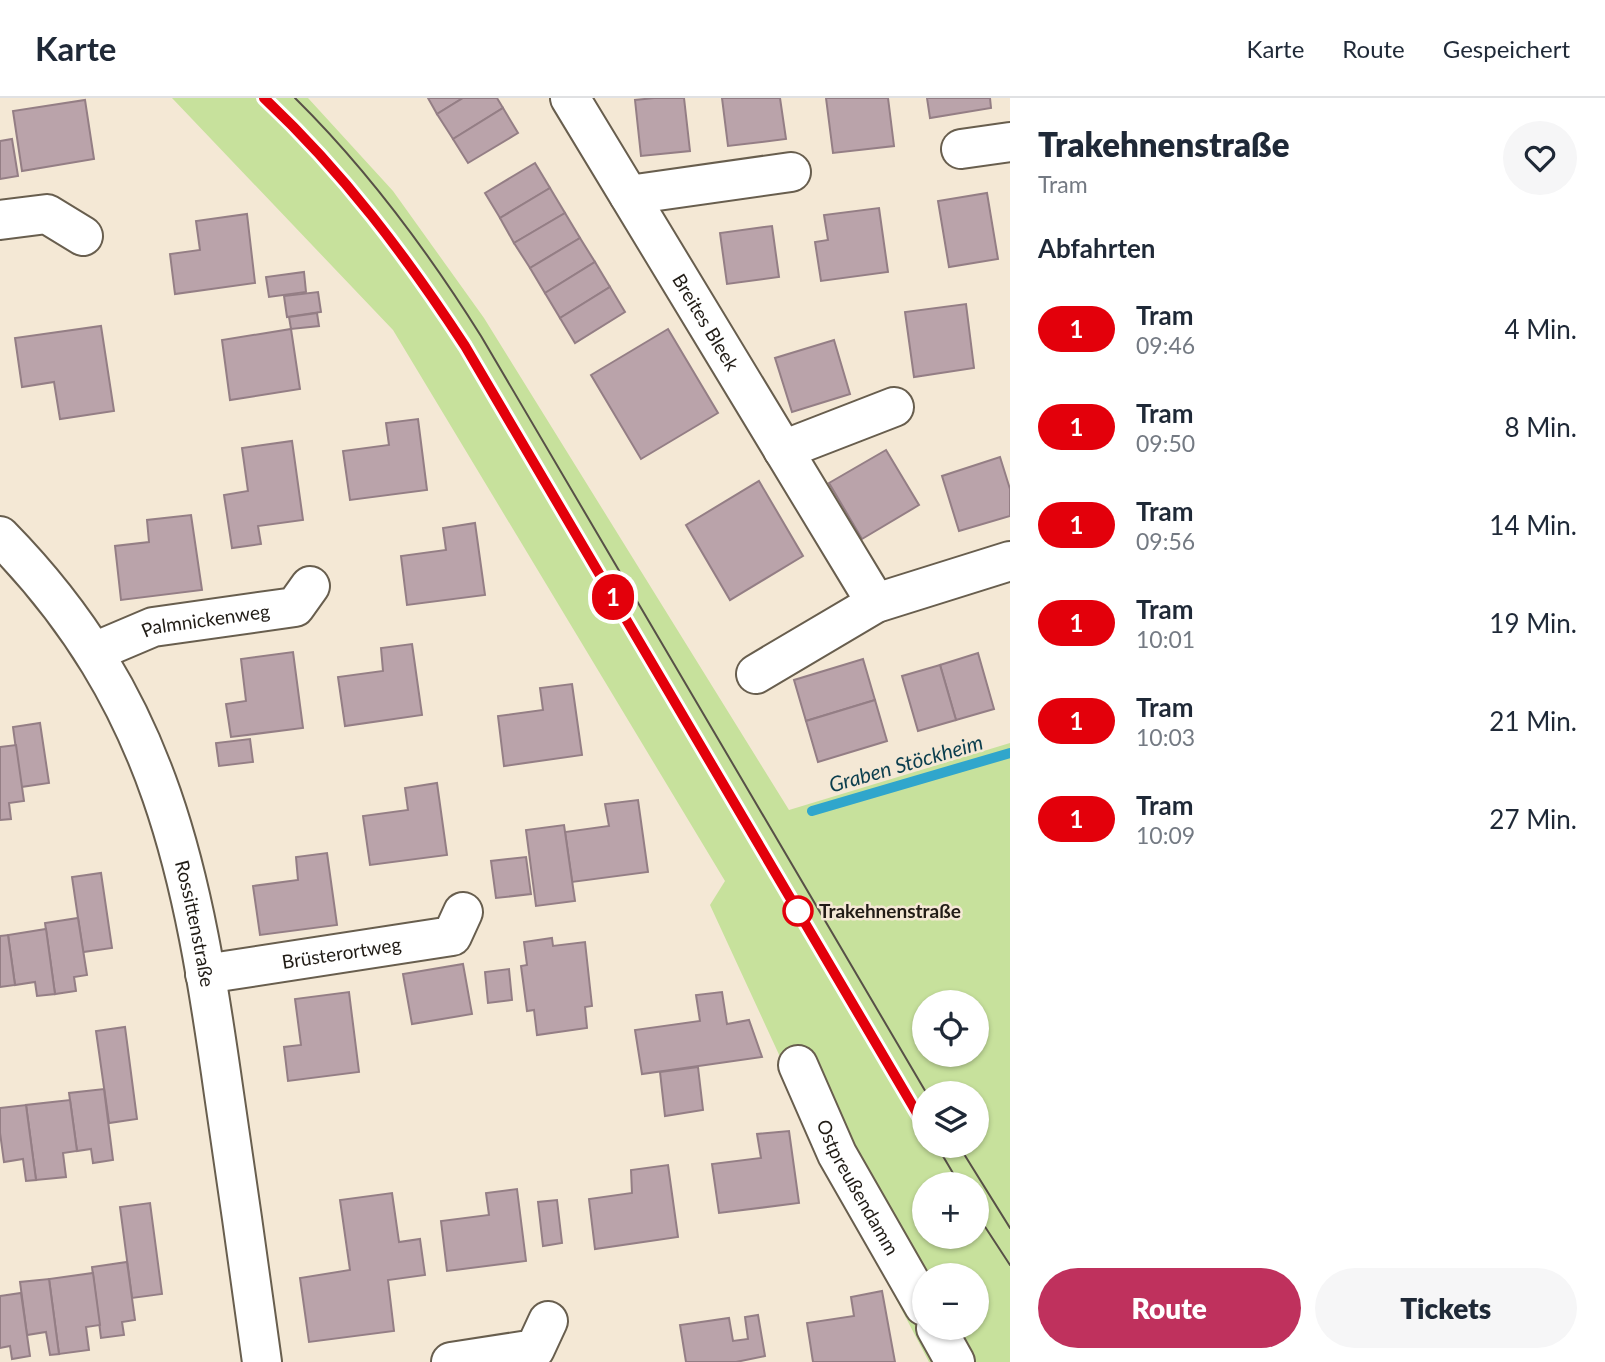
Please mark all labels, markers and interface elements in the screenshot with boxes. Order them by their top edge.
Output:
text: Karte [35,28,116,68]
text: Karte [1247,34,1304,63]
text: Route [1342,34,1405,63]
text: Gespeichert [1443,34,1570,63]
button: heart [1503,121,1577,195]
text: Trakehnenstraße [1038,124,1289,164]
text: Tram [1038,170,1088,198]
text: Abfahrten [1038,232,1156,264]
street label: Breites Bleek [668,269,745,375]
text: Tram [1136,299,1193,331]
text: 4 Min. [1504,313,1577,345]
text: 1 [1070,314,1083,343]
text: 09:46 [1136,331,1195,359]
text: Tram [1136,397,1193,429]
text: 8 Min. [1504,411,1577,443]
text: 1 [1070,412,1083,441]
text: 09:50 [1136,429,1195,457]
text: Tram [1136,495,1193,527]
text: 14 Min. [1489,509,1577,541]
text: 1 [1070,510,1083,539]
text: 09:56 [1136,527,1195,555]
line badge: 1 [590,574,636,620]
text: 1 [606,582,620,611]
text: Tram [1136,593,1193,625]
street label: Palmnickenweg [137,599,271,642]
text: 19 Min. [1489,607,1577,639]
text: 1 [1070,608,1083,637]
text: 10:01 [1136,625,1195,653]
text: Tram [1136,691,1193,723]
text: 21 Min. [1489,705,1577,737]
text: 1 [1070,706,1083,735]
text: 10:03 [1136,723,1195,751]
water label: Graben Stöckheim [826,729,985,796]
text: Tram [1136,789,1193,821]
text: 27 Min. [1489,803,1577,835]
text: 1 [1070,804,1083,833]
text: 10:09 [1136,821,1195,849]
street label: Rossittenstraße [171,858,220,989]
marker: Trakehnenstraße [783,896,813,926]
place label: Trakehnenstraße [819,899,961,922]
street label: Brüsterortweg [280,932,403,973]
map controls [912,990,989,1340]
button: locate [912,990,989,1067]
button: layers [912,1081,989,1158]
street label: Ostpreußendamm [812,1116,904,1259]
button: + [912,1172,989,1249]
button: − [912,1263,989,1340]
button: Route [1038,1268,1301,1348]
button: Tickets [1315,1268,1577,1348]

